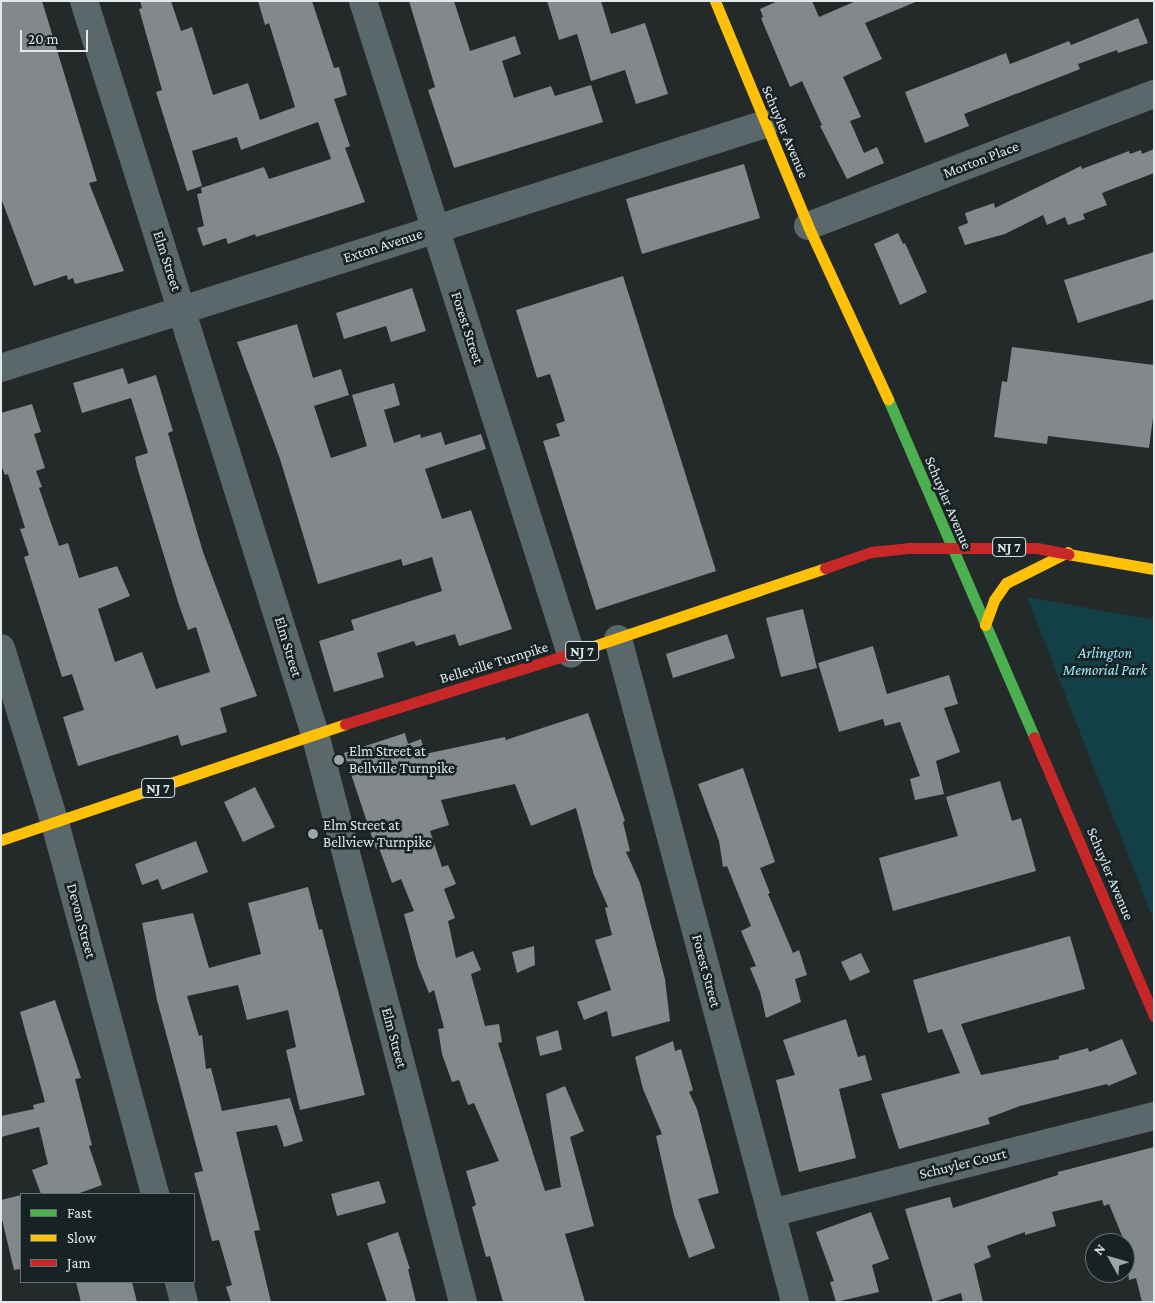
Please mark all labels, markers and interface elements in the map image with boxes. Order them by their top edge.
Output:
scale bar [22,20,90,52]
text: 20 m [28,31,59,47]
street label: Schuyler Avenue [757,83,813,181]
street label: Morton Place [941,137,1021,183]
street label: Exton Avenue [341,225,425,267]
street label: Elm Street [149,229,185,293]
street label: Forest Street [447,290,487,366]
street label: Schuyler Avenue [920,454,976,552]
road number: NJ 7 [992,536,1026,558]
street label: Elm Street [270,615,306,679]
street label: Belleville Turnpike [438,638,550,688]
road number: NJ 7 [564,640,600,662]
park label: Arlington Memorial Park [1063,644,1147,679]
place label: Elm Street at Bellville Turnpike [349,742,455,777]
marker: Elm Street at Bellville Turnpike [333,754,345,766]
road number: NJ 7 [140,776,176,800]
place label: Elm Street at Bellview Turnpike [323,816,432,851]
street label: Schuyler Avenue [1082,825,1138,923]
marker: Elm Street at Bellview Turnpike [307,828,319,840]
street label: Devon Street [62,882,100,960]
street label: Forest Street [688,932,724,1010]
street label: Elm Street [377,1006,411,1070]
street label: Schuyler Court [918,1144,1008,1184]
legend [20,1193,195,1283]
text: Fast [67,1205,92,1221]
text: Slow [67,1230,96,1246]
north arrow [1085,1233,1135,1283]
text: N [1090,1240,1108,1258]
text: Jam [67,1255,90,1271]

